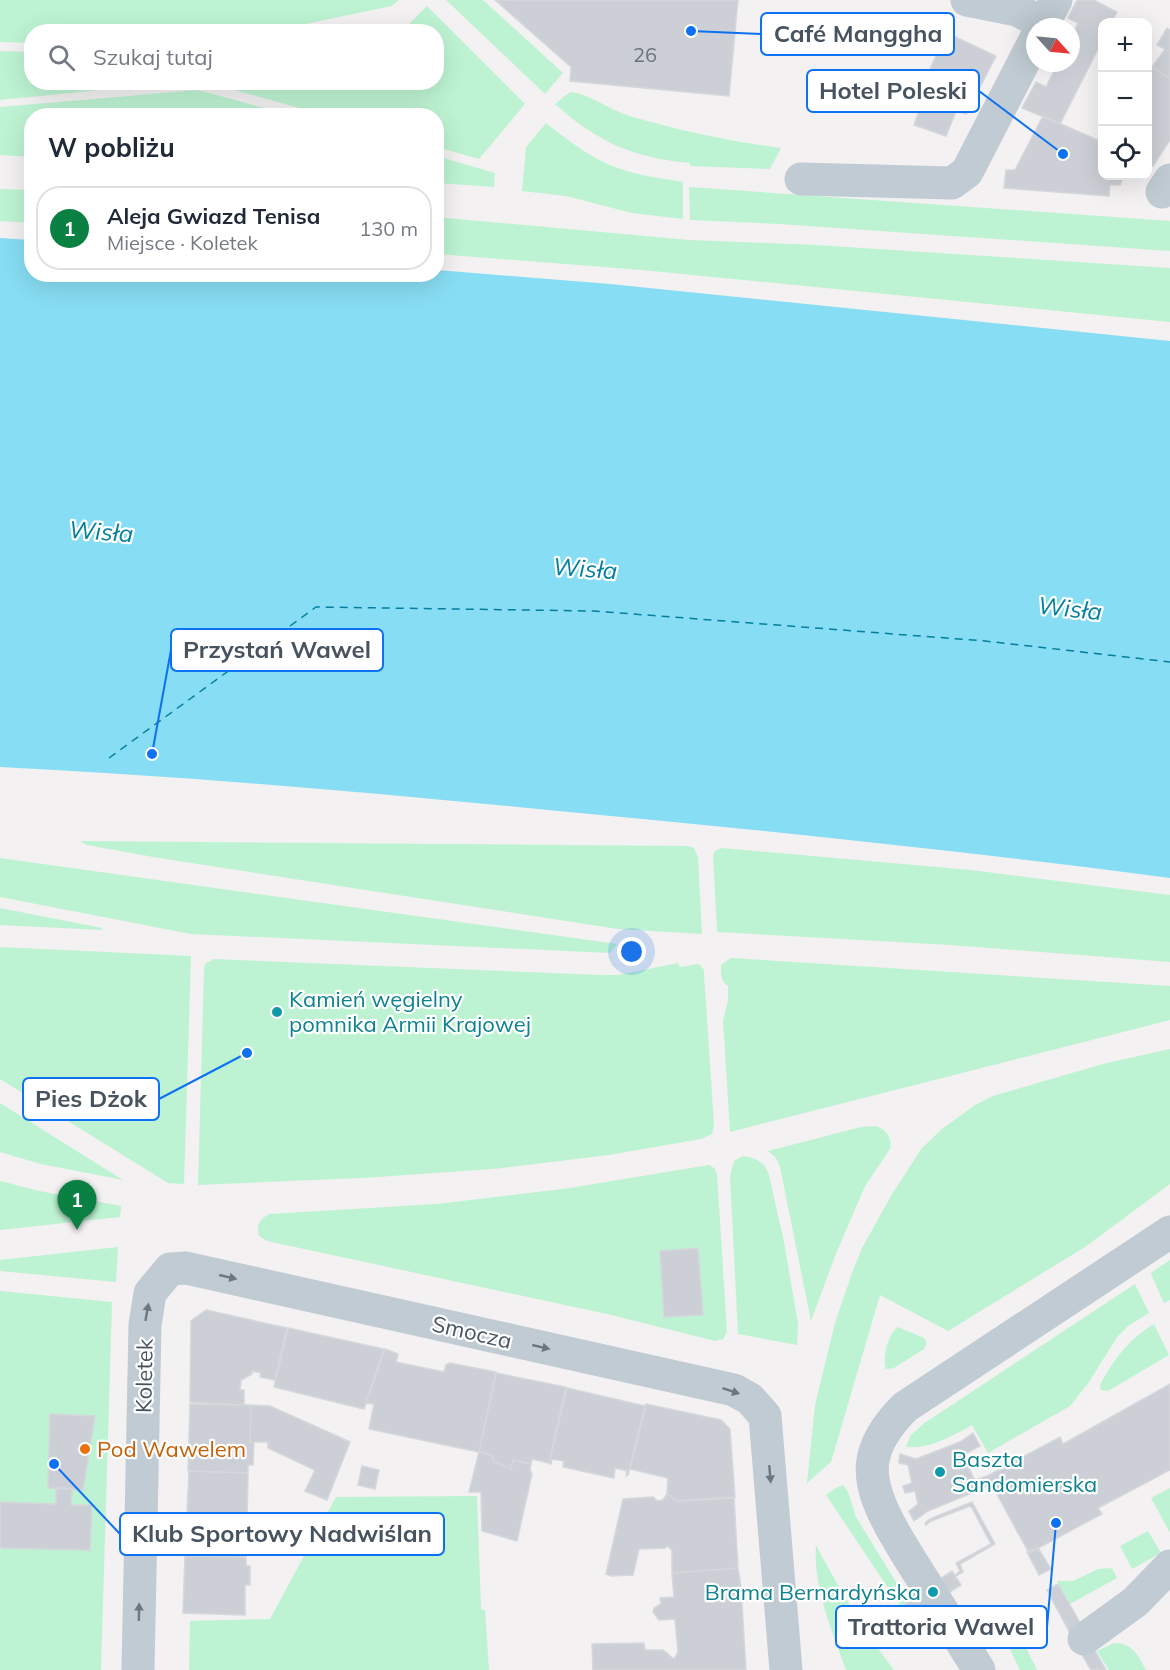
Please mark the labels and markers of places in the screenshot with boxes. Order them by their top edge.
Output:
callout: Café Manggha [761,13,954,55]
callout: Hotel Poleski [807,70,979,112]
callout: Przystań Wawel [171,629,383,671]
place label: Kamień węgielny pomnika Armii Krajowej [289,985,531,1038]
marker: Kamień węgielny pomnika Armii Krajowej [270,1005,284,1019]
callout: Pies Dżok [23,1078,159,1120]
pin: 1 [58,1180,97,1230]
place label: Pod Wawelem [97,1435,246,1463]
marker: Pod Wawelem [78,1442,92,1456]
place label: Baszta Sandomierska [952,1445,1097,1498]
marker: Baszta Sandomierska [933,1465,947,1479]
callout: Klub Sportowy Nadwiślan [120,1513,444,1555]
place label: Brama Bernardyńska [705,1578,921,1606]
marker: Brama Bernardyńska [926,1585,940,1599]
callout: Trattoria Wawel [836,1606,1047,1648]

